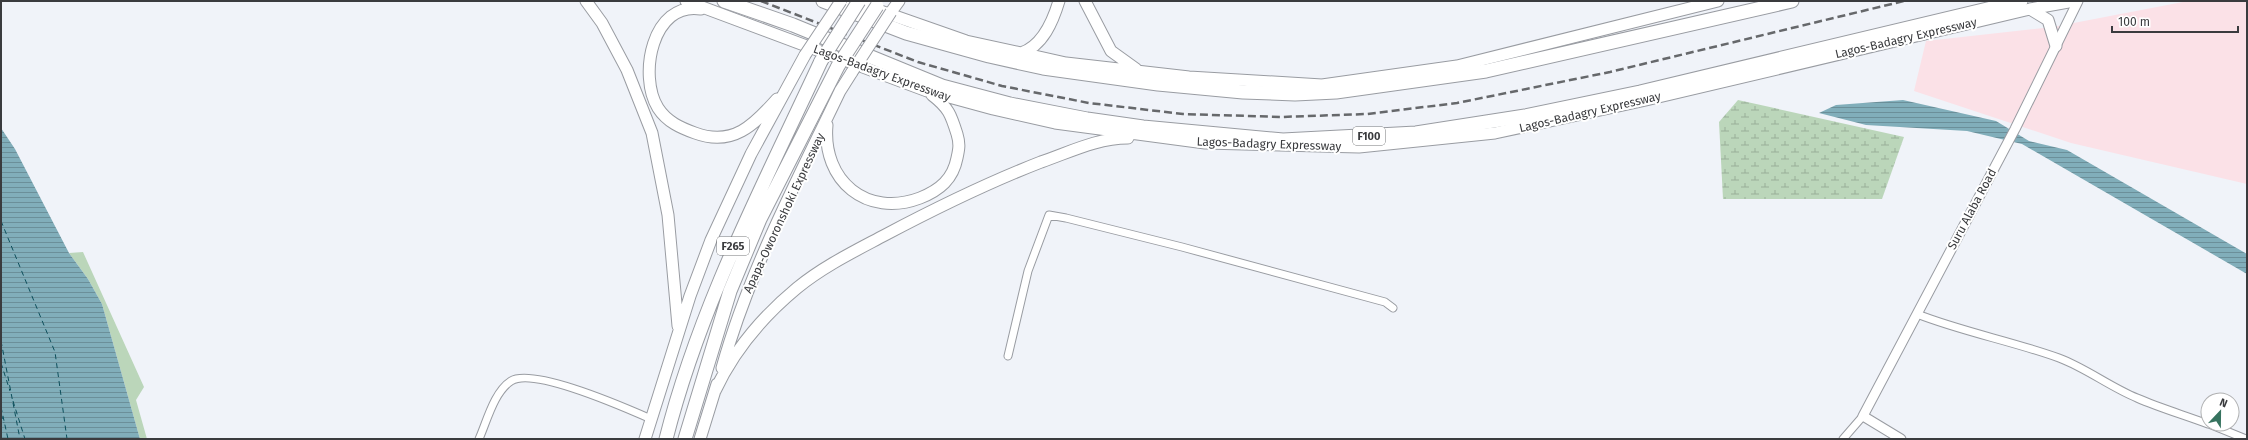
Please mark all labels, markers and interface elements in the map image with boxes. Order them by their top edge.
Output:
scale bar [2112,8,2238,34]
street label: Lagos-Badagry Expressway [1834,15,1978,61]
text: 100 m [2118,15,2150,29]
street label: Lagos-Badagry Expressway [812,42,953,104]
street label: Lagos-Badagry Expressway [1518,89,1662,135]
road number: F100 [1353,127,1385,145]
street label: Apapa-Oworonshoki Expressway [741,131,827,295]
street label: Lagos-Badagry Expressway [1196,134,1342,154]
street label: Suru Alaba Road [1945,166,1999,252]
road number: F265 [717,237,749,255]
north arrow [2200,392,2240,432]
text: N [2218,396,2229,411]

